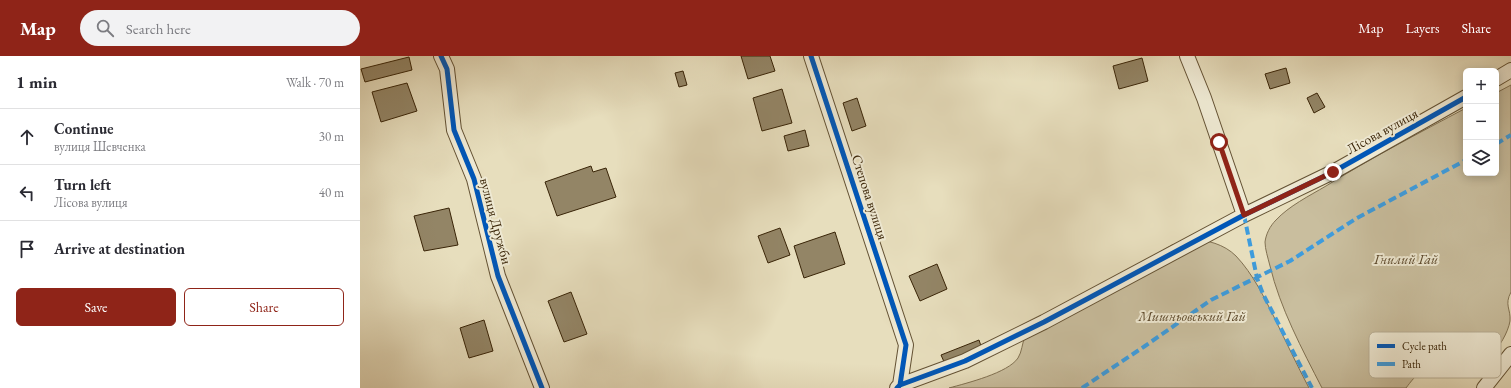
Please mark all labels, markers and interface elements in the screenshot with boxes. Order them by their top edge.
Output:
search box [80,10,360,46]
text: Map [20,16,56,41]
icon: search [94,17,116,39]
text: Search here [126,19,191,38]
text: Map [1358,19,1383,37]
text: Layers [1405,19,1440,37]
text: Share [1462,19,1491,37]
map controls [1463,68,1499,176]
button: + [1463,68,1499,104]
text: 1 min [16,71,57,93]
text: Walk · 70 m [286,74,344,91]
street label: Лісова вулиця [1343,104,1421,158]
button: − [1463,104,1499,140]
text: Continue [54,119,114,138]
icon: ahead [16,126,38,148]
text: 30 m [319,128,344,145]
route start [1210,133,1228,151]
text: вулиця Шевченка [54,138,146,155]
button: layers [1463,140,1499,176]
street label: Степова вулиця [848,152,892,242]
route end [1324,163,1342,181]
text: Turn left [54,175,111,194]
street label: вулиця Дружби [476,176,516,267]
icon: left [16,182,38,204]
text: 40 m [319,184,344,201]
text: Лісова вулиця [54,194,128,211]
icon: arrive [16,238,38,260]
text: Arrive at destination [54,239,185,258]
park label: Гнилий Гай [1373,250,1438,268]
button: Save [16,288,176,326]
button: Share [184,288,344,326]
park label: Мишньовський Гай [1137,307,1246,325]
legend [1369,332,1501,378]
text: Cycle path [1402,339,1447,353]
text: Path [1402,357,1421,371]

